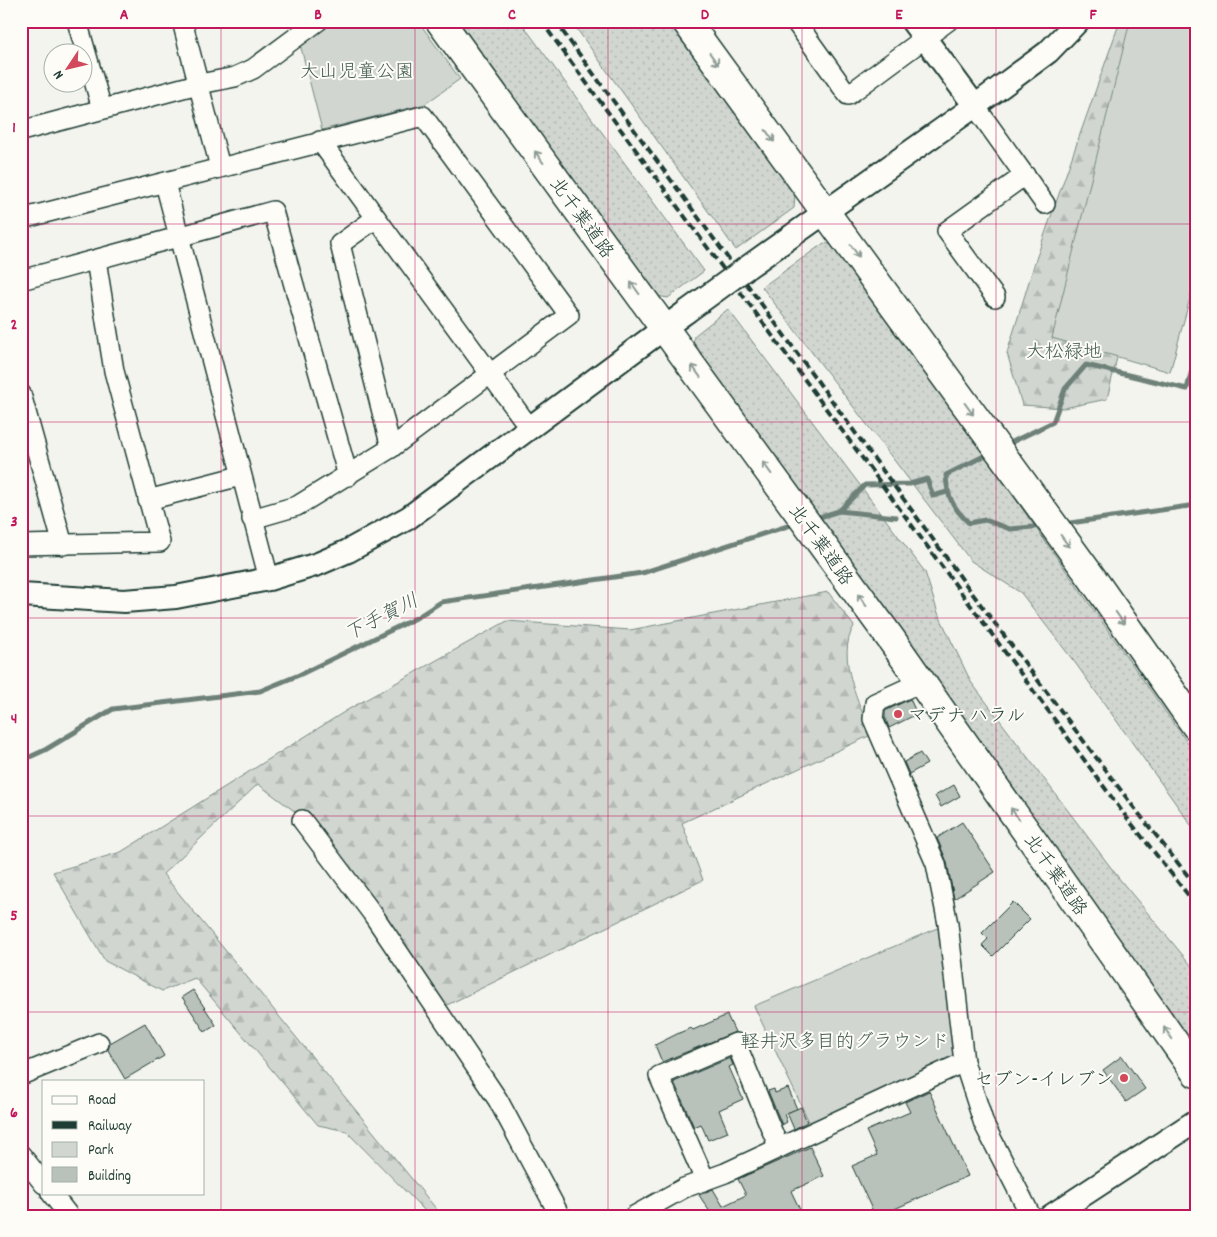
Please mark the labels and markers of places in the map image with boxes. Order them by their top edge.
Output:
place label: マデナ ハラル [908,704,1026,731]
marker: マデナ ハラル [892,708,904,720]
place label: セブン-イレブン [975,1068,1114,1095]
marker: セブン-イレブン [1118,1072,1130,1084]

